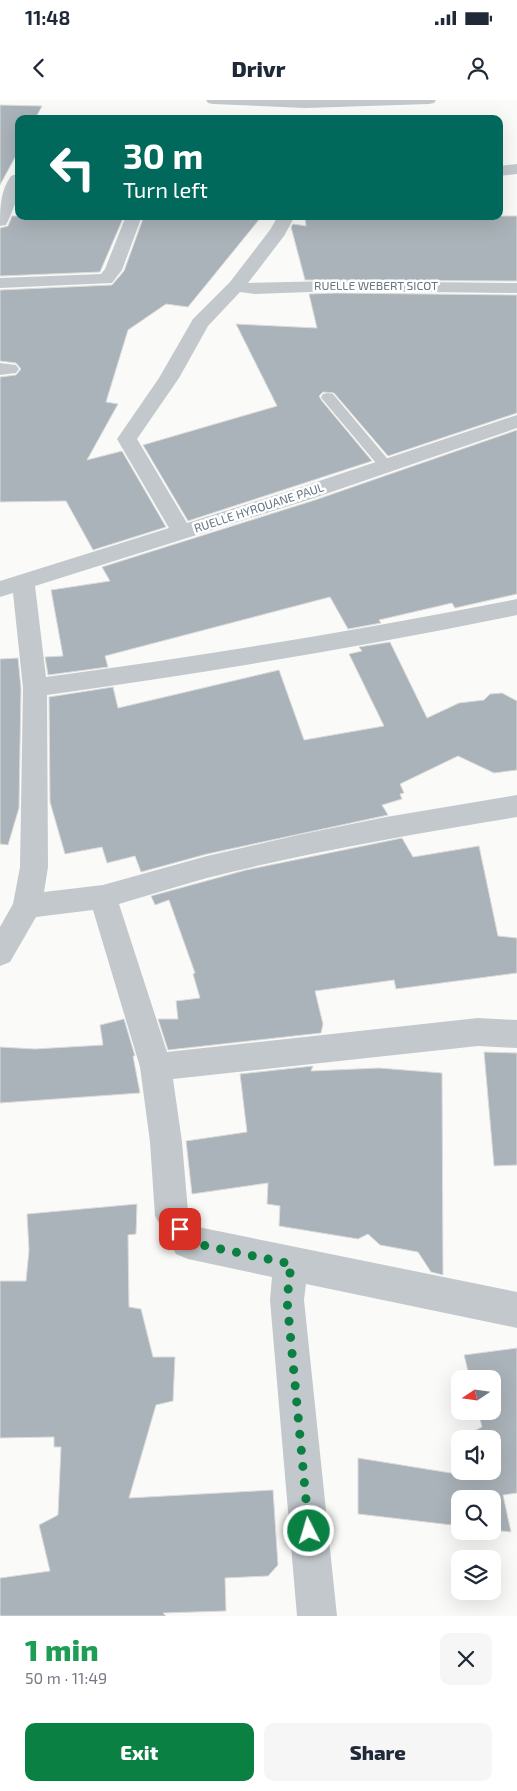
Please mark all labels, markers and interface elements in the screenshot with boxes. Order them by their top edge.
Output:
text: 11:48 [25,6,70,29]
icon: back [25,54,53,82]
icon: person [464,54,492,82]
text: Drivr [232,55,285,81]
text: 30 m [123,134,203,176]
icon: left [40,135,105,200]
text: Turn left [123,176,208,202]
street label: RUELLE WEBERT SICOT [314,278,438,292]
street label: RUELLE HYROUANE PAUL [192,479,325,535]
pin [159,1208,201,1250]
icon: arrive [166,1215,194,1243]
north arrow [451,1370,501,1420]
map controls [451,1370,501,1600]
button: sound [451,1430,501,1480]
button: search [451,1490,501,1540]
position arrow [282,1504,334,1556]
button: layers [451,1550,501,1600]
text: 1 min [25,1631,99,1667]
button: close [440,1633,492,1685]
text: 50 m · 11:49 [25,1668,107,1687]
button: Exit [25,1723,254,1781]
button: Share [264,1723,492,1781]

